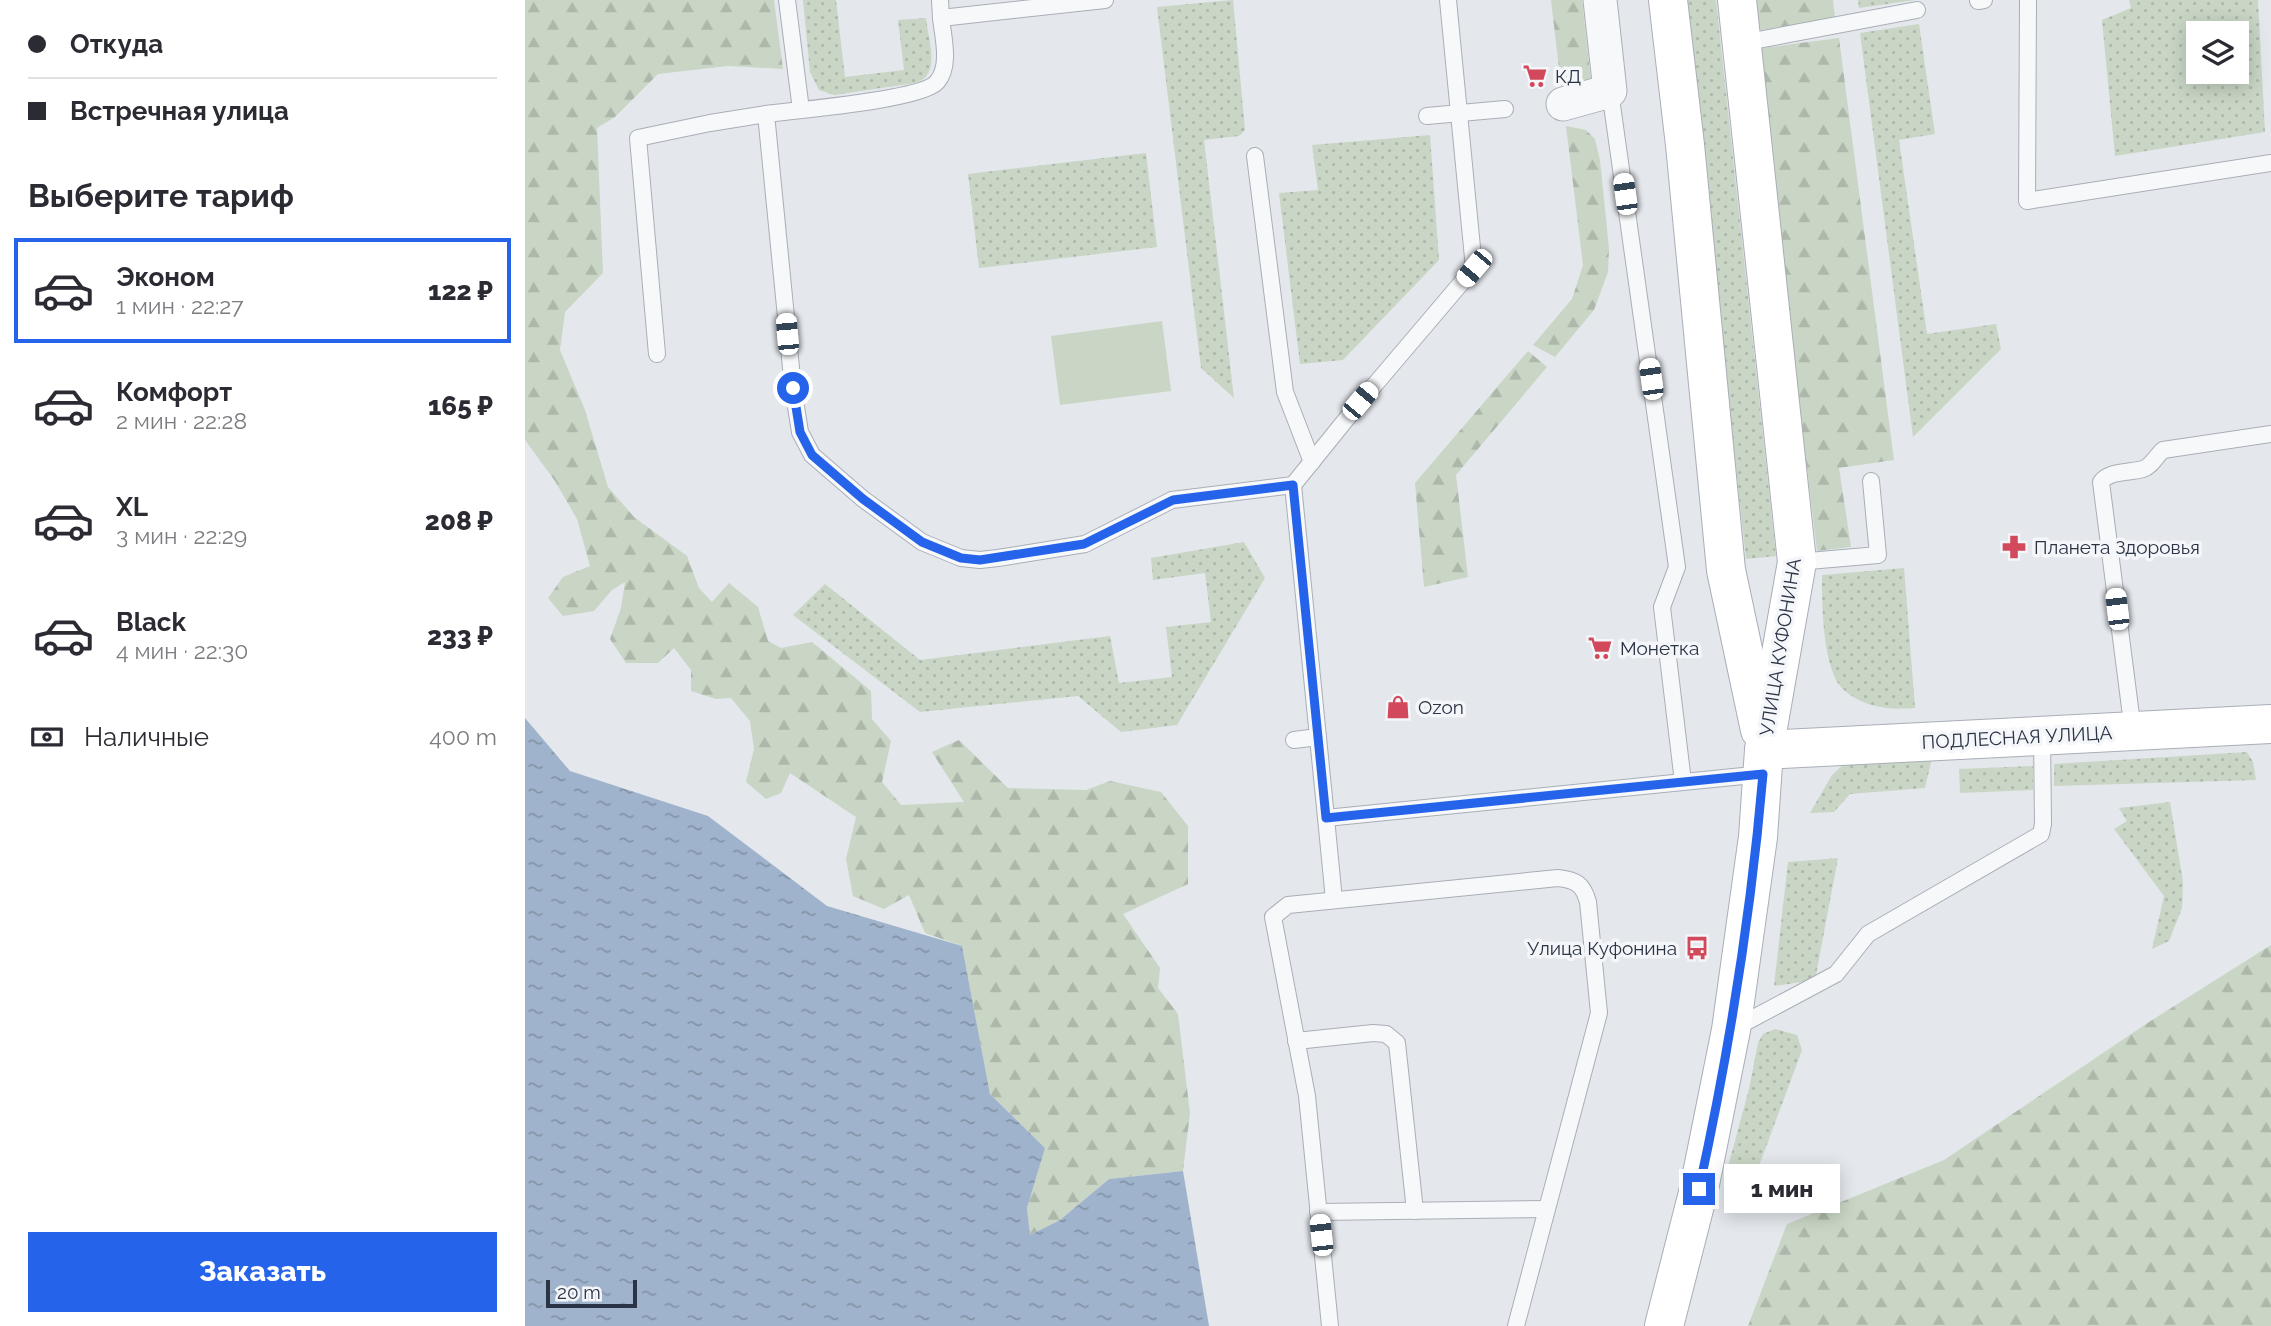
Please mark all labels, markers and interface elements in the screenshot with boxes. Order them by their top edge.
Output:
map controls [2186,21,2249,84]
button: layers [2186,21,2249,84]
text: Откуда [70,29,163,59]
supermarket icon: КД [1521,62,1549,90]
place label: КД [1555,65,1581,87]
text: Встречная улица [70,96,289,126]
car [1612,172,1639,216]
text: Выберите тариф [28,177,294,214]
car [1453,245,1496,291]
icon: car [32,259,95,322]
text: Эконом [116,262,215,292]
text: 122 ₽ [428,276,493,306]
text: 1 мин · 22:27 [116,292,244,319]
car [775,312,800,356]
car [1638,357,1665,401]
route start [777,372,809,404]
icon: car [32,374,95,437]
text: Комфорт [116,377,232,407]
car [1339,378,1382,424]
text: 165 ₽ [428,391,493,421]
text: 2 мин · 22:28 [116,407,247,434]
icon: car [32,489,95,552]
text: XL [116,492,148,522]
text: 208 ₽ [425,506,493,536]
text: 3 мин · 22:29 [116,522,247,549]
pharmacy icon: Планета Здоровья [2000,533,2028,561]
place label: Планета Здоровья [2034,536,2200,558]
street label: УЛИЦА КУФОНИНА [1755,556,1805,737]
car [2105,587,2130,631]
icon: car [32,604,95,667]
text: Black [116,607,186,637]
text: 233 ₽ [427,621,493,651]
supermarket icon: Монетка [1586,634,1614,662]
text: 4 мин · 22:30 [116,637,248,664]
place label: Монетка [1620,637,1699,659]
shop icon: Ozon [1384,693,1412,721]
place label: Ozon [1418,696,1464,718]
icon: cash [28,718,66,756]
street label: ПОДЛЕСНАЯ УЛИЦА [1921,721,2113,753]
text: Наличные [84,722,209,752]
text: 400 m [429,723,497,750]
bus stop icon: Улица Куфонина [1683,934,1711,962]
place label: Улица Куфонина [1527,937,1677,959]
callout: 1 мин [1723,1164,1839,1214]
route end [1683,1173,1715,1205]
text: 1 мин [1751,1175,1813,1202]
car [1309,1213,1334,1257]
button: Заказать [28,1232,497,1312]
scale bar [546,1277,637,1309]
text: 20 m [557,1281,601,1303]

